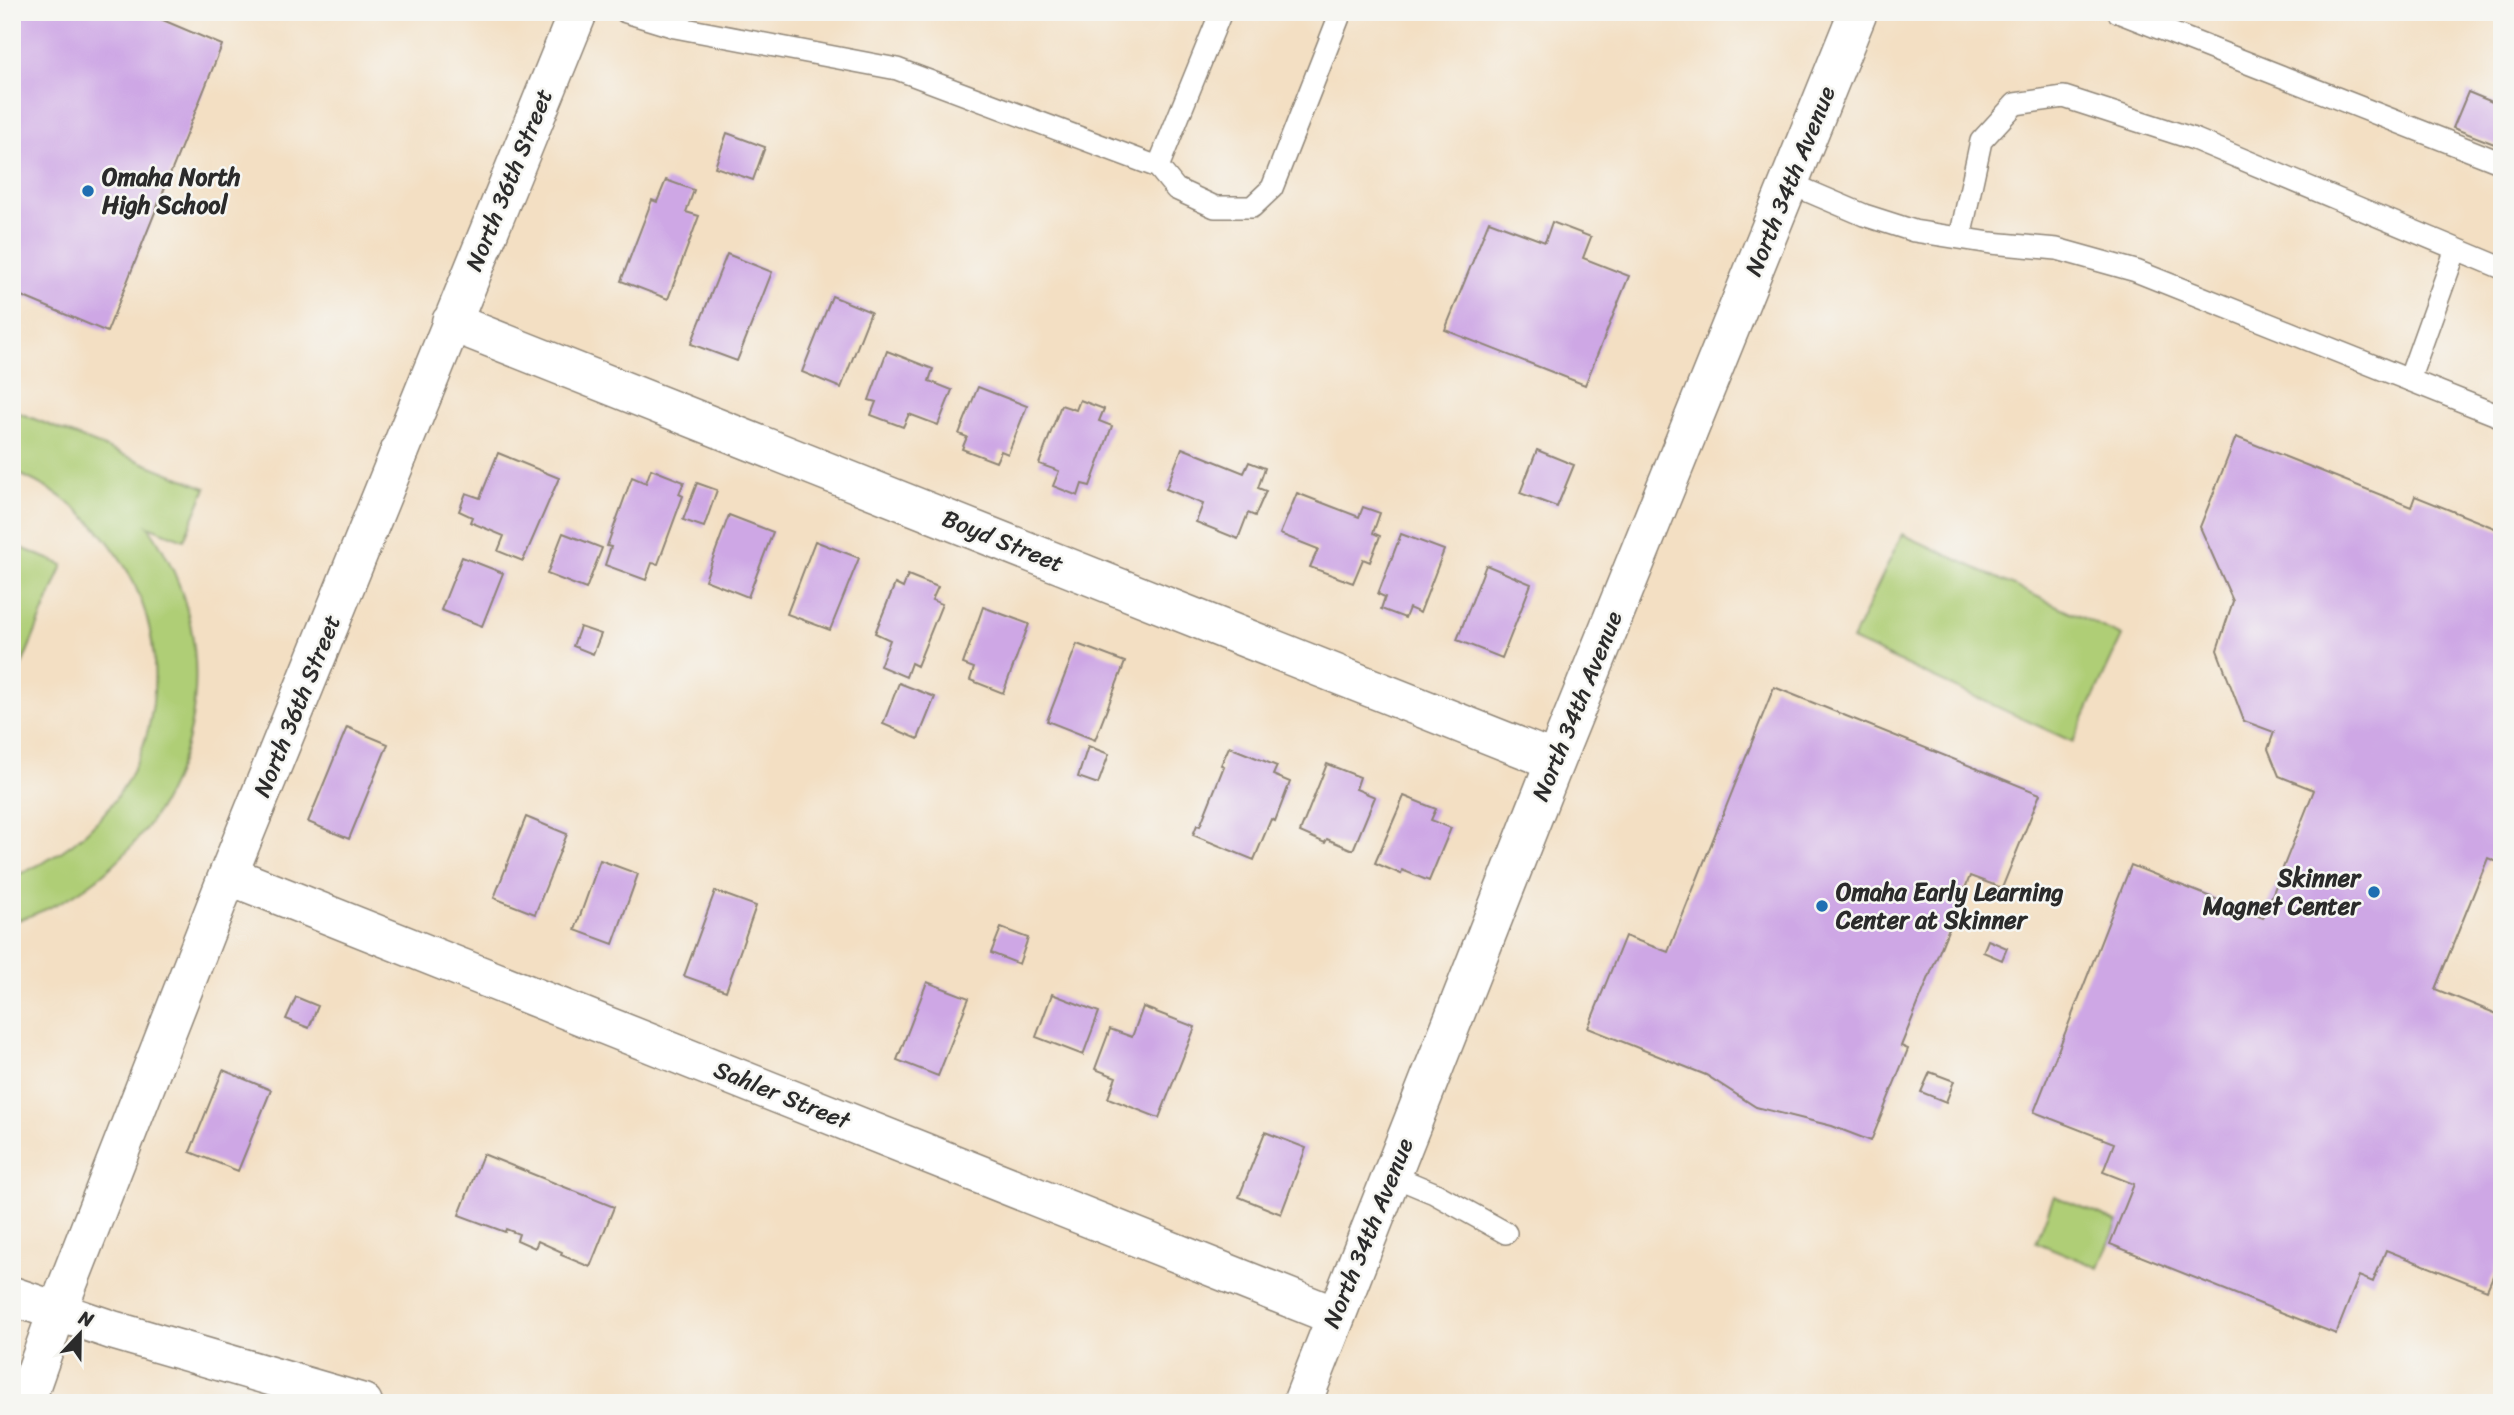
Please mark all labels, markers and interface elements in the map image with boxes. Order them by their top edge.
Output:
street label: North 34th Avenue [1733,79,1847,283]
street label: North 36th Street [453,82,565,278]
place label: Omaha North High School [102,156,241,226]
marker: Omaha North High School [80,183,96,199]
street label: Boyd Street [936,497,1070,585]
street label: North 34th Avenue [1520,604,1634,808]
street label: North 36th Street [241,608,353,804]
place label: Skinner Magnet Center [2202,857,2362,927]
place label: Omaha Early Learning Center at Skinner [1835,871,2064,941]
marker: Skinner Magnet Center [2366,884,2382,900]
marker: Omaha Early Learning Center at Skinner [1814,898,1830,914]
street label: Sahler Street [707,1049,858,1142]
street label: North 34th Avenue [1311,1131,1425,1335]
north arrow [46,1300,116,1370]
text: N [73,1301,99,1337]

